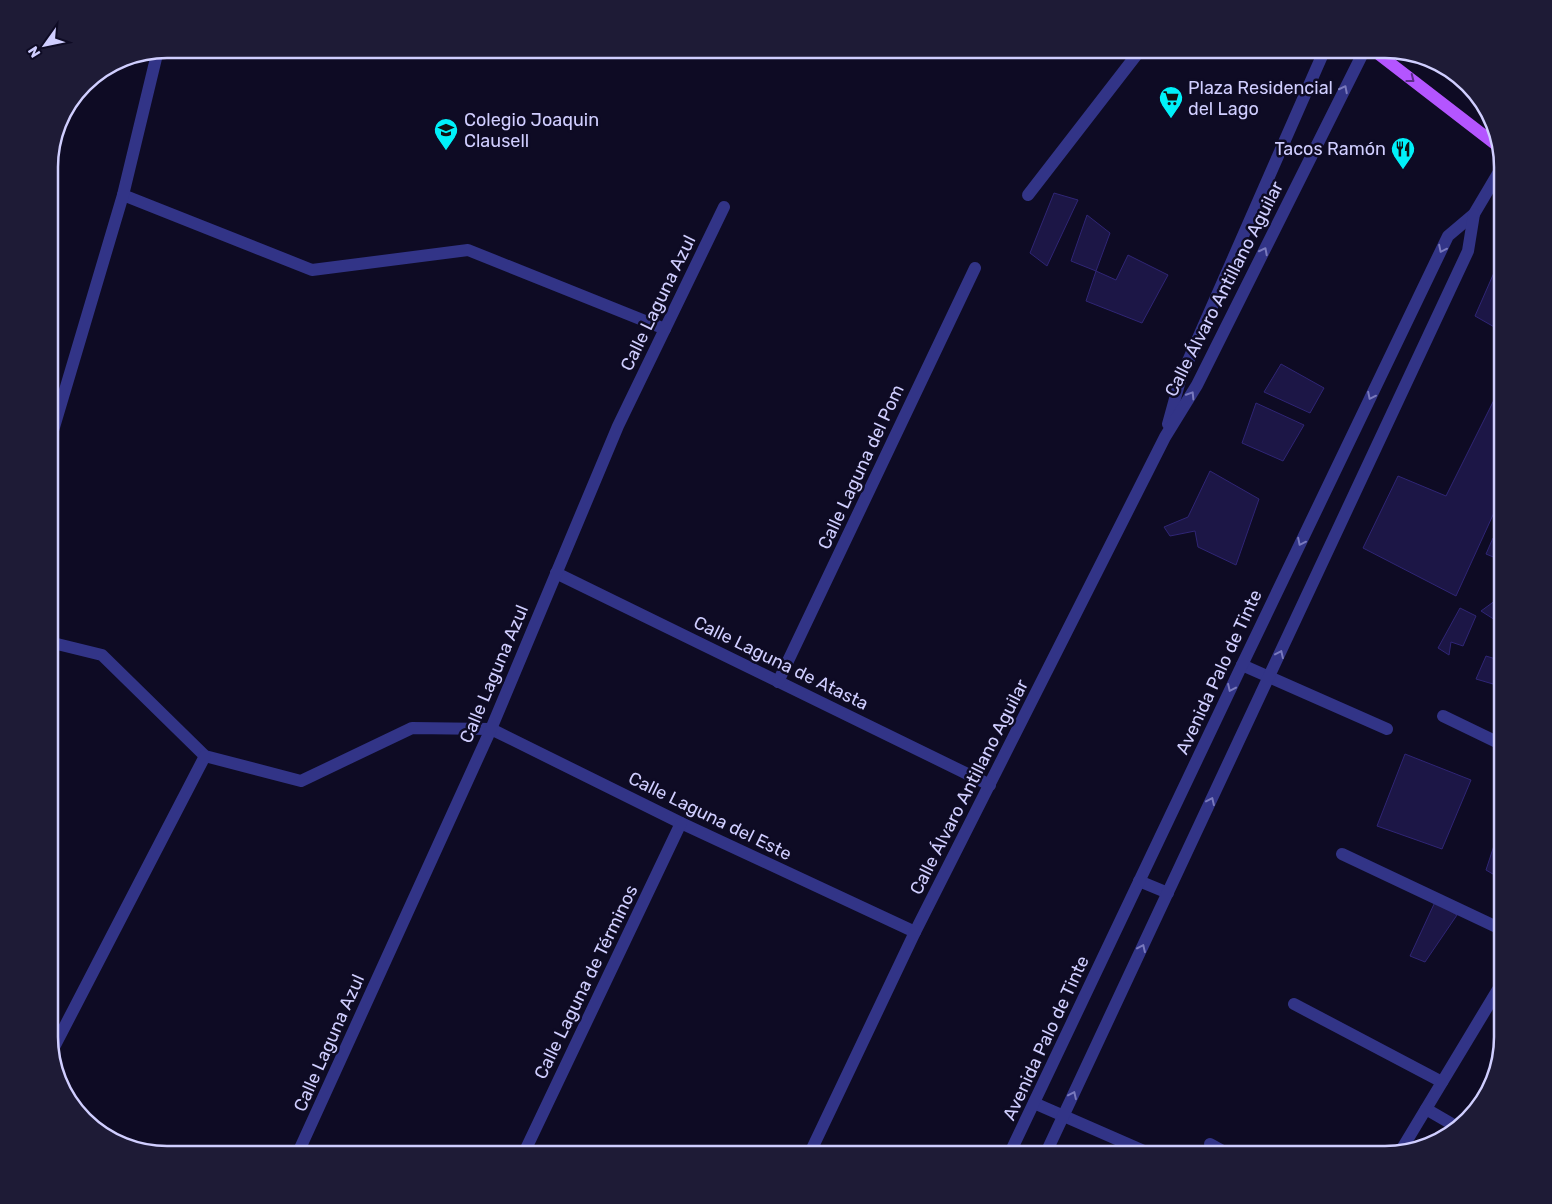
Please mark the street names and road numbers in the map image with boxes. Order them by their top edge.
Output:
street label: Calle Álvaro Antillano Aguilar [1160,178,1288,400]
street label: Calle Laguna Azul [616,232,700,374]
street label: Calle Laguna del Pom [813,381,909,553]
street label: Avenida Palo de Tinte [1171,586,1267,758]
street label: Calle Laguna Azul [455,602,533,746]
street label: Calle Laguna de Atasta [690,611,872,715]
street label: Calle Álvaro Antillano Aguilar [905,676,1033,898]
street label: Calle Laguna del Este [625,767,795,865]
street label: Calle Laguna de Términos [529,881,643,1083]
street label: Avenida Palo de Tinte [998,952,1094,1124]
street label: Calle Laguna Azul [289,971,369,1115]

